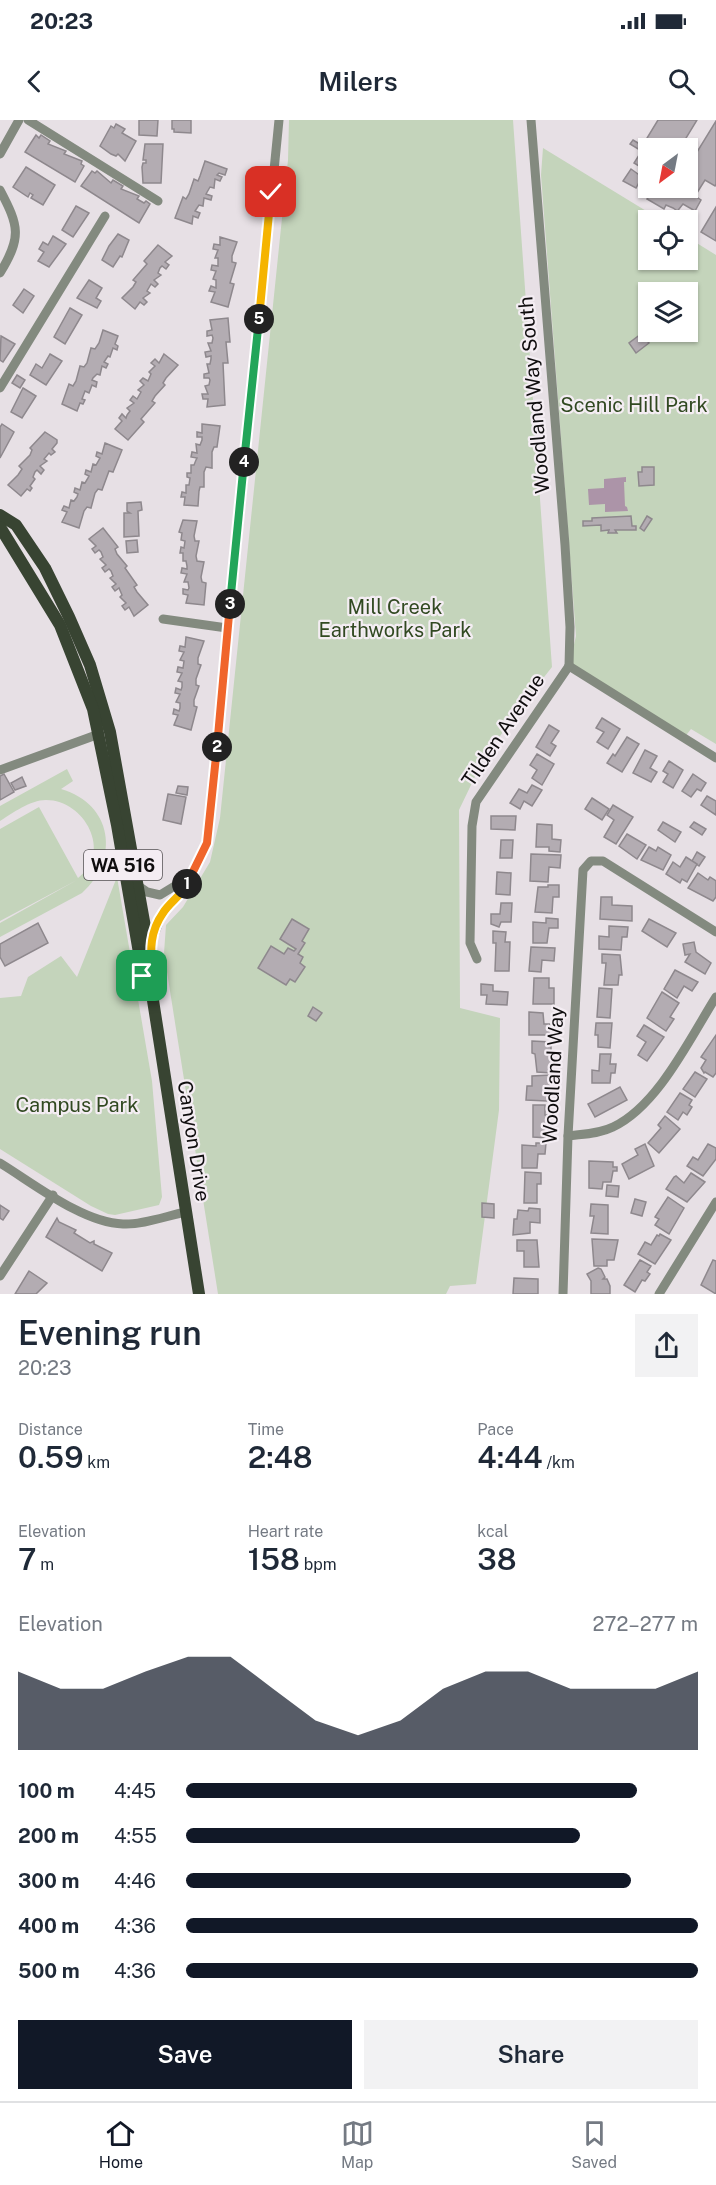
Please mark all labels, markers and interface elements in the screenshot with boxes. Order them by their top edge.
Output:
text: 20:23 [30,8,93,34]
icon: back [18,65,51,98]
text: Milers [318,65,398,97]
icon: search [665,65,698,98]
north arrow [638,138,698,198]
map controls [638,138,698,342]
pin [245,166,296,217]
icon: check [254,175,287,208]
button: locate [638,210,698,270]
button: layers [638,282,698,342]
street label: Woodland Way South [513,295,555,495]
pin: 5 [244,304,274,334]
text: 5 [254,309,264,328]
park label: Scenic Hill Park [560,393,708,417]
pin: 4 [229,447,259,477]
text: 4 [239,452,249,471]
pin: 3 [215,589,245,619]
text: 3 [225,594,235,613]
park label: Mill Creek Earthworks Park [319,595,471,642]
street label: Tilden Avenue [456,669,550,791]
pin: 2 [202,732,232,762]
text: 2 [212,737,222,756]
road number: WA 516 [84,850,162,880]
pin: 1 [172,869,202,899]
text: 1 [184,874,190,893]
pin [116,950,167,1001]
icon: arrive [125,959,158,992]
street label: Woodland Way [537,1005,569,1144]
street label: Canyon Drive [173,1079,215,1203]
park label: Campus Park [15,1093,139,1117]
text: Evening run [18,1314,201,1352]
button: share [635,1314,698,1377]
text: 20:23 [18,1356,72,1380]
text: Distance [18,1420,83,1439]
text: Time [248,1420,284,1439]
text: Pace [477,1420,514,1439]
text: 0.59 [18,1439,83,1475]
text: 2:48 [248,1439,313,1475]
text: 4:44 [477,1439,543,1475]
text: km [83,1453,110,1472]
text: /km [543,1453,575,1472]
text: Elevation [18,1522,86,1541]
text: Heart rate [248,1522,323,1541]
text: kcal [477,1522,508,1541]
text: 7 [18,1541,36,1577]
text: 158 [248,1541,300,1577]
text: 38 [477,1541,516,1577]
text: m [36,1555,54,1574]
text: bpm [300,1555,337,1574]
text: Elevation [18,1612,103,1636]
text: 272–277 m [593,1612,698,1636]
text: 100 m [18,1779,75,1803]
text: 4:45 [114,1779,156,1803]
text: 200 m [18,1824,79,1848]
text: 4:55 [114,1824,157,1848]
text: 300 m [18,1869,79,1893]
text: 4:46 [114,1869,156,1893]
text: 400 m [18,1914,79,1938]
text: 4:36 [114,1914,156,1938]
text: 500 m [18,1959,80,1983]
text: 4:36 [114,1959,156,1983]
button: Save [18,2020,352,2089]
button: Share [364,2020,698,2089]
tab: Home [99,2117,143,2172]
tab: Map [341,2117,374,2172]
tab: Saved [571,2117,617,2172]

